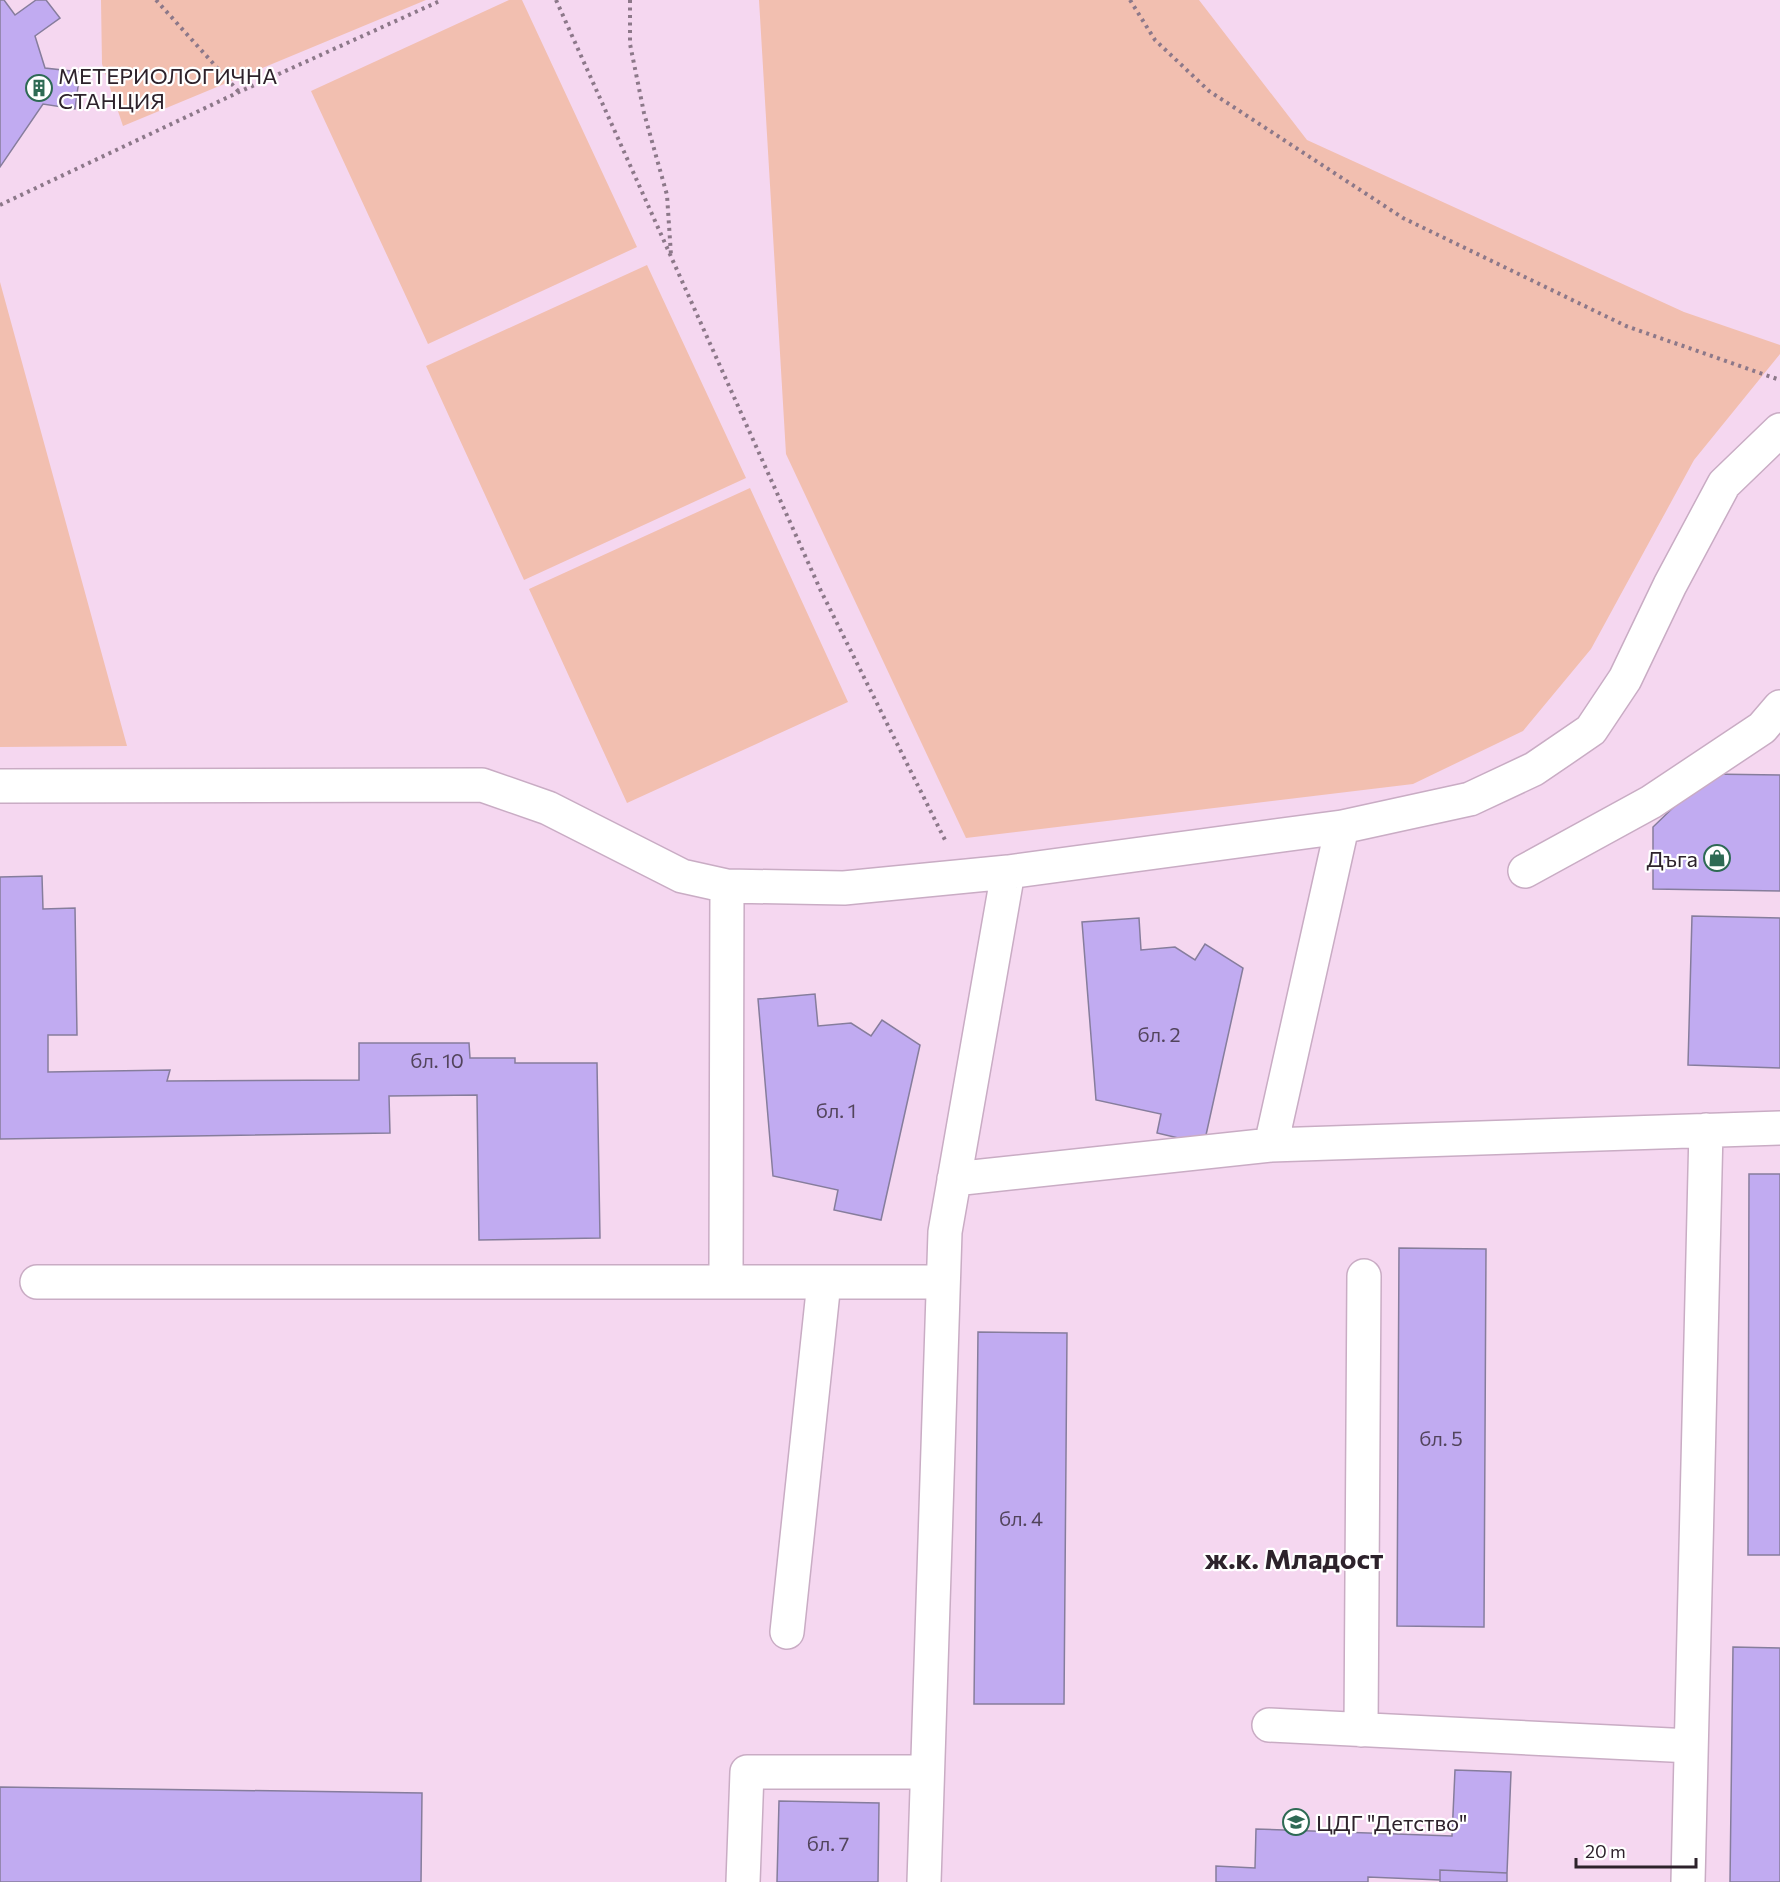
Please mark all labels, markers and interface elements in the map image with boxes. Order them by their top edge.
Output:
place label: МЕТЕРИОЛОГИЧНА СТАНЦИЯ [58,62,277,114]
building icon: МЕТЕРИОЛОГИЧНА СТАНЦИЯ [24,73,54,103]
shop icon: Дъга [1702,843,1732,873]
place label: Дъга [1646,845,1698,872]
house number: бл. 2 [1137,1022,1181,1046]
house number: бл. 10 [410,1048,464,1072]
house number: бл. 1 [816,1098,856,1122]
house number: бл. 5 [1419,1426,1463,1450]
house number: бл. 4 [999,1506,1043,1530]
district label: ж.к. Младост [1204,1541,1384,1575]
school or university icon: ЦДГ "Детство" [1281,1807,1311,1837]
place label: ЦДГ "Детство" [1316,1809,1467,1836]
house number: бл. 7 [807,1831,849,1855]
scale bar [1576,1831,1696,1869]
text: 20 m [1585,1840,1626,1862]

